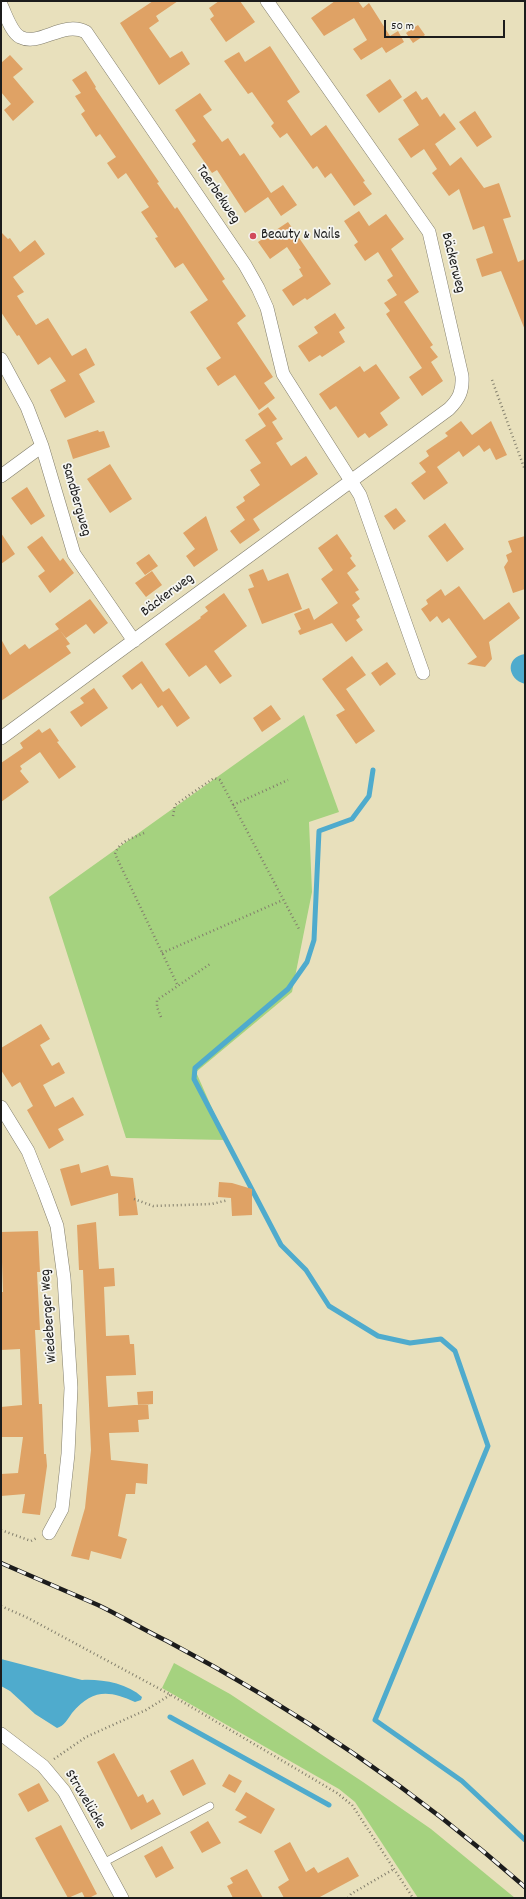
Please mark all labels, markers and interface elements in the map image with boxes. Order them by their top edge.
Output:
scale bar [386,12,507,38]
text: 50 m [391,18,414,35]
street label: Taerbekweg [191,162,243,228]
place label: Beauty & Nails [261,227,340,245]
marker: Beauty & Nails [248,231,258,241]
street label: Bäckerweg [436,231,468,295]
street label: Sandbergweg [56,461,94,539]
street label: Bäckerweg [138,570,198,622]
street label: Wiedeberger Weg [38,1268,62,1364]
street label: Struvelücke [59,1767,109,1833]

